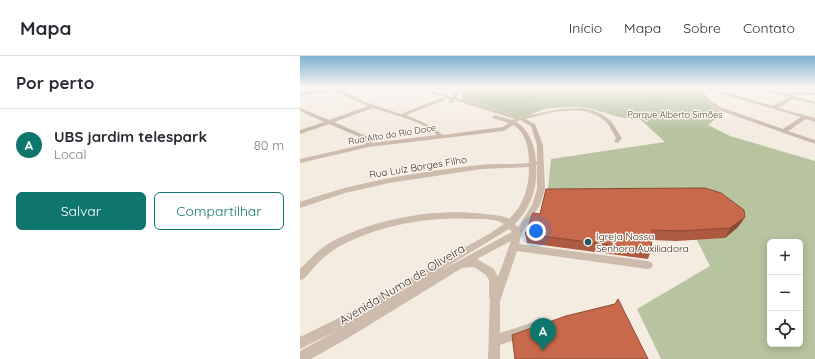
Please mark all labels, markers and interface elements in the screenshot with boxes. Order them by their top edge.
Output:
text: Mapa [20,16,71,40]
text: Início [569,19,602,37]
text: Mapa [624,19,661,37]
text: Sobre [683,19,721,37]
text: Contato [743,19,795,37]
text: Por perto [16,72,94,93]
park label: Parque Alberto Simões [628,109,722,120]
street label: Rua Alto do Rio Doce [347,122,437,146]
text: UBS jardim telespark [54,127,207,146]
text: A [25,137,33,153]
text: 80 m [254,137,284,153]
text: Local [54,146,86,162]
street label: Rua Luíz Borges Filho [368,153,468,181]
button: Salvar [16,192,146,230]
button: Compartilhar [154,192,284,230]
your location [526,221,546,241]
place label: Igreja Nossa Senhora Auxiliadora [596,230,689,255]
marker: Igreja Nossa Senhora Auxiliadora [583,237,593,247]
map controls [767,239,803,347]
button: + [767,239,803,275]
street label: Avenida Numa de Oliveira [336,240,468,328]
button: − [767,275,803,311]
button: locate [767,311,803,347]
pin: A [530,318,556,351]

